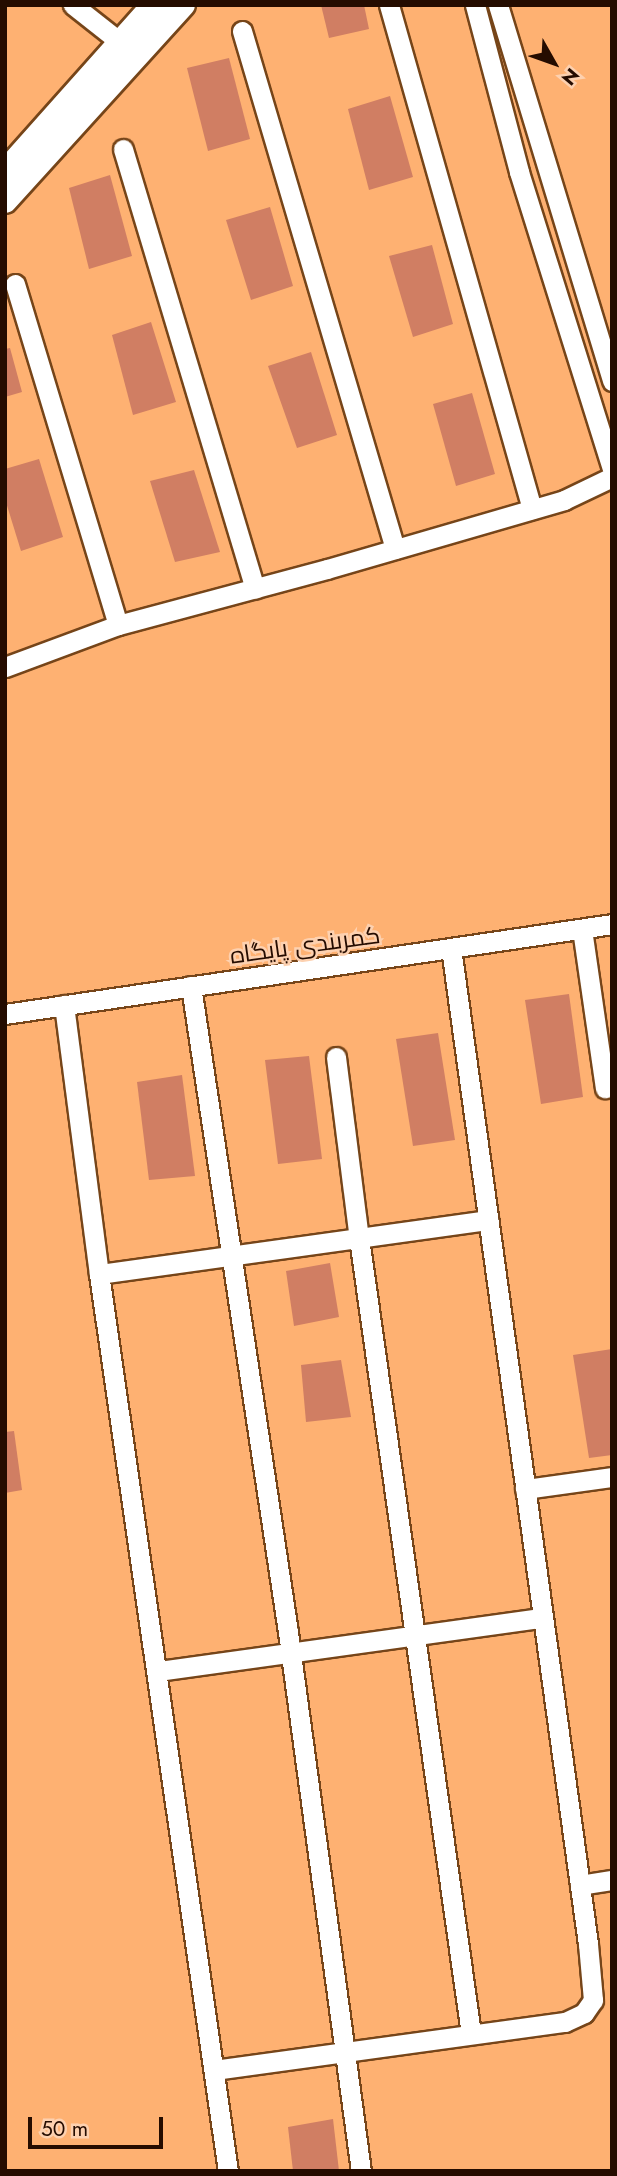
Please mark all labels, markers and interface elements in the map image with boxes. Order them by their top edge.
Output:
north arrow [519,28,589,98]
text: N [555,62,586,91]
street label: کمربندی پایگاه [228,920,382,970]
scale bar [32,2102,166,2146]
text: 50 m [41,2114,88,2144]

